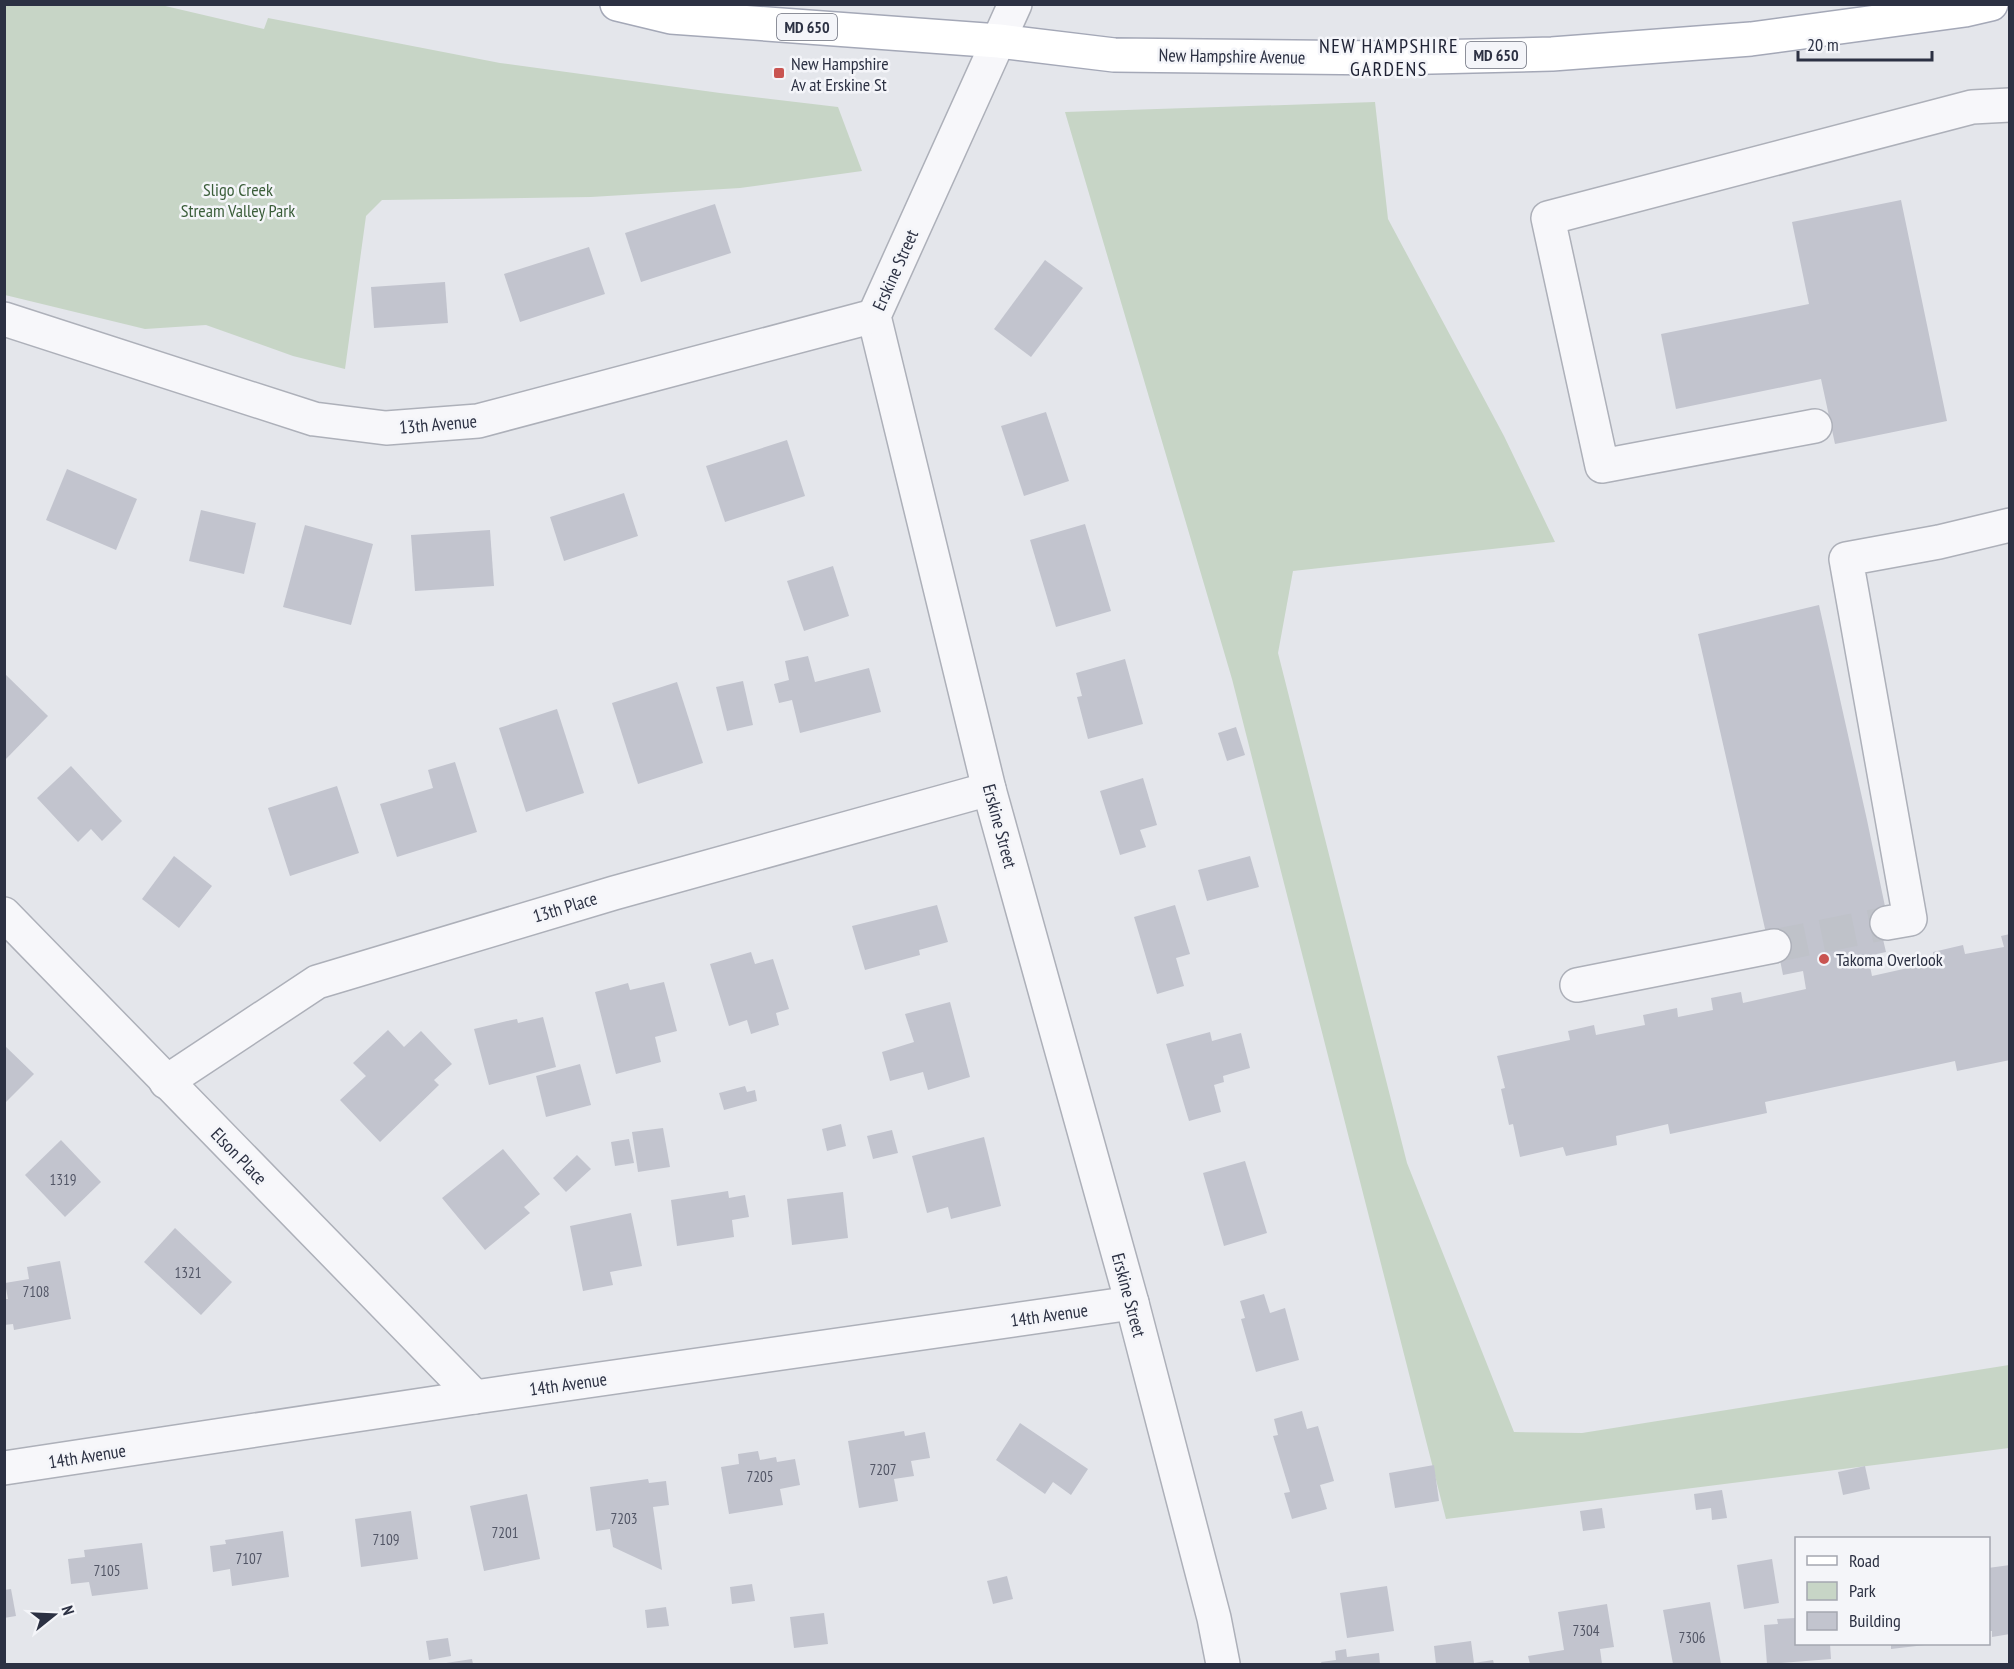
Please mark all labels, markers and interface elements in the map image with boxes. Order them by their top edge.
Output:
road number: MD 650 [777,14,837,40]
scale bar [1798,24,1932,62]
district label: NEW HAMPSHIRE GARDENS [1319,33,1459,82]
text: 20 m [1807,33,1839,56]
road number: MD 650 [1466,42,1526,68]
street label: New Hampshire Avenue [1159,43,1305,69]
place label: New Hampshire Av at Erskine St [791,52,889,96]
marker: New Hampshire Av at Erskine St [772,66,786,80]
park label: Sligo Creek Stream Valley Park [181,178,295,222]
street label: Erskine Street [867,226,923,314]
street label: 13th Avenue [398,409,478,439]
street label: Erskine Street [978,781,1022,871]
street label: 13th Place [530,886,600,928]
place label: Takoma Overlook [1836,948,1943,971]
marker: Takoma Overlook [1817,952,1831,966]
street label: Elson Place [206,1123,272,1189]
house number: 1319 [49,1170,77,1189]
street label: Erskine Street [1107,1250,1151,1340]
house number: 1321 [174,1263,202,1282]
house number: 7108 [22,1282,50,1301]
street label: 14th Avenue [1009,1298,1089,1332]
street label: 14th Avenue [528,1367,608,1401]
street label: 14th Avenue [47,1439,127,1473]
house number: 7207 [869,1460,897,1479]
house number: 7205 [746,1467,774,1486]
house number: 7203 [610,1509,638,1528]
house number: 7201 [491,1523,519,1542]
house number: 7109 [372,1530,400,1549]
legend [1795,1537,1990,1645]
house number: 7107 [235,1549,263,1568]
text: Road [1849,1549,1880,1572]
house number: 7105 [93,1561,121,1580]
text: Park [1849,1579,1876,1602]
north arrow [24,1585,84,1645]
text: N [57,1603,79,1618]
text: Building [1849,1609,1901,1632]
house number: 7304 [1572,1621,1600,1640]
house number: 7306 [1678,1628,1706,1647]

